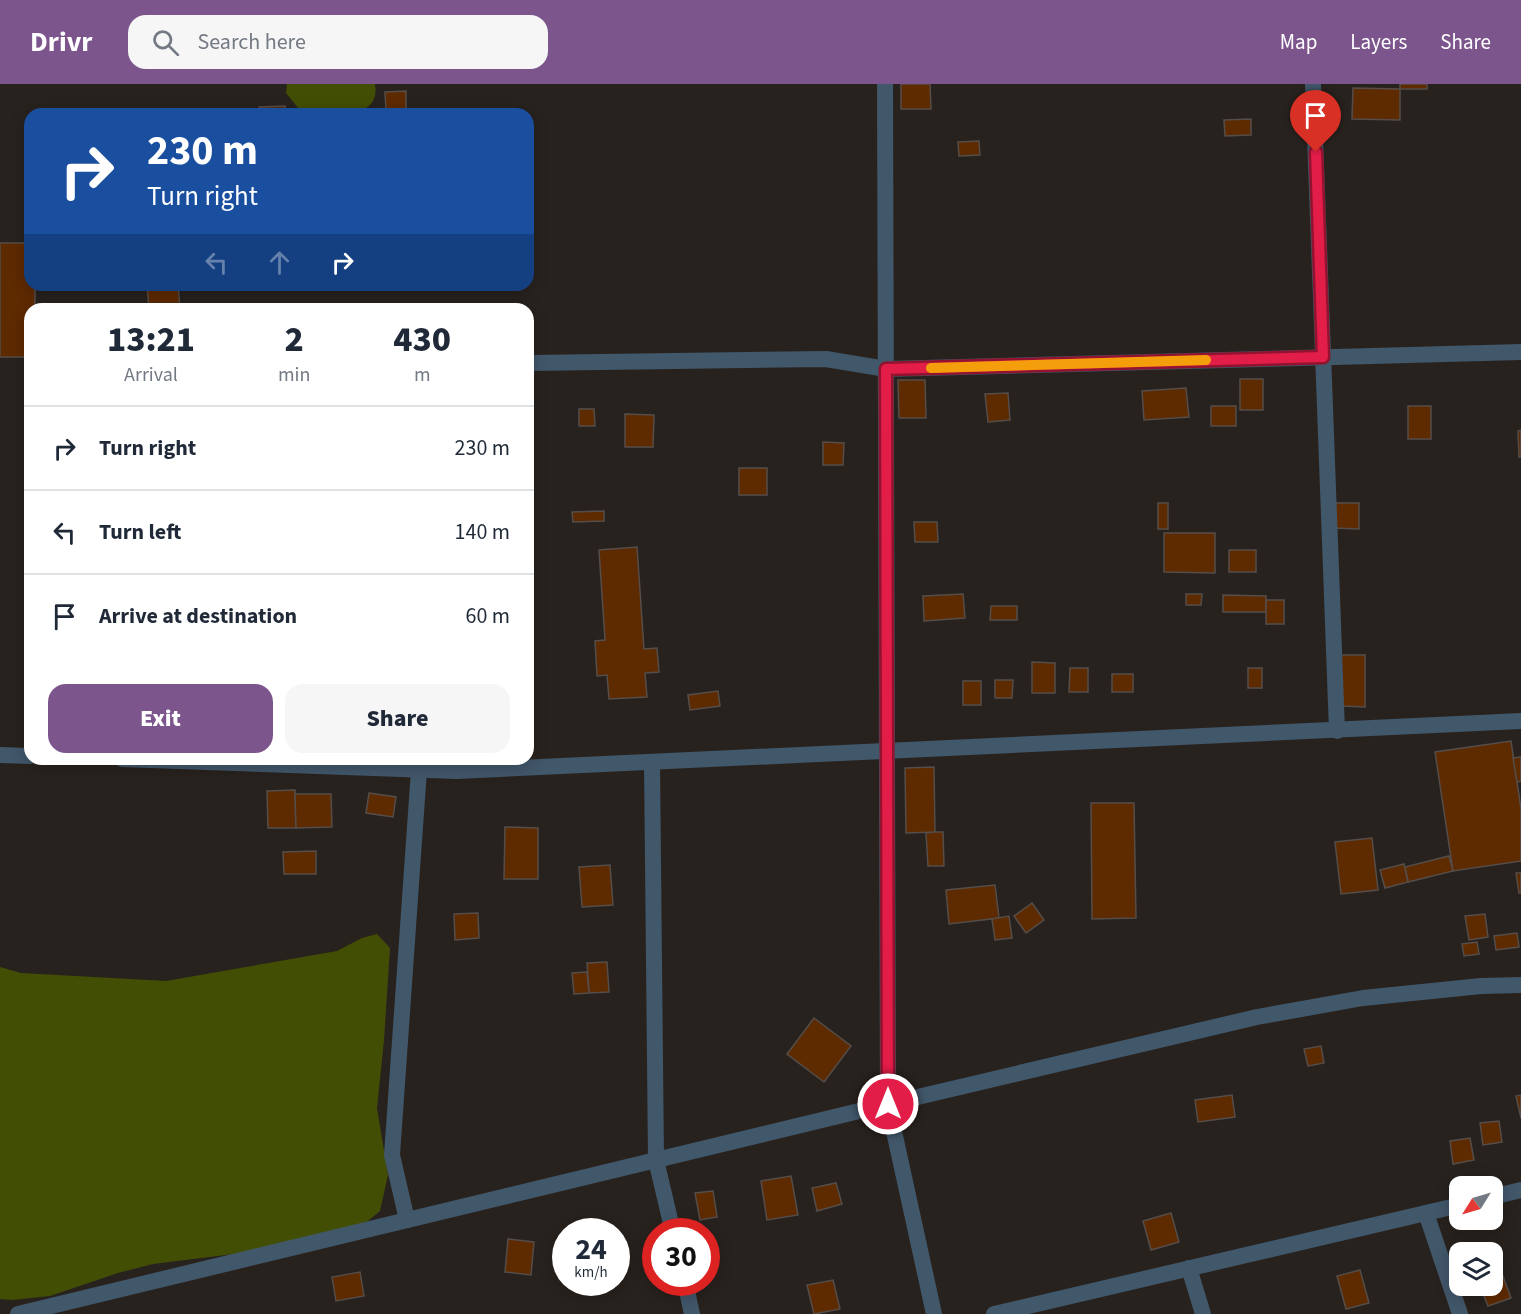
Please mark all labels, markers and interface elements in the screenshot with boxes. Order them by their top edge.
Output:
search box [128,15,548,69]
text: Drivr [30,22,92,62]
icon: search [149,26,182,59]
text: Search here [197,26,306,58]
text: Map [1280,27,1317,57]
text: Layers [1350,27,1407,57]
text: Share [1440,27,1491,57]
pin [1290,90,1341,152]
icon: arrive [1299,99,1332,132]
text: 230 m [147,121,258,181]
icon: right [48,132,126,210]
text: Turn right [147,177,258,216]
icon: left [200,246,233,279]
icon: ahead [263,246,296,279]
icon: right [326,246,359,279]
text: 13:21 [107,314,195,365]
text: 2 [285,314,304,365]
text: 430 [393,314,451,365]
text: Arrival [124,361,178,389]
text: min [278,361,310,389]
text: m [414,361,430,389]
icon: right [48,432,81,465]
text: Turn right [99,432,196,464]
text: 230 m [455,432,510,464]
icon: left [48,516,81,549]
text: Turn left [99,516,181,548]
text: 140 m [455,516,510,548]
icon: arrive [48,600,81,633]
text: Arrive at destination [99,600,297,632]
text: 60 m [465,600,510,632]
button: Exit [48,684,273,753]
button: Share [285,684,510,753]
position arrow [856,1072,920,1136]
north arrow [1449,1176,1503,1230]
map controls [1449,1176,1503,1296]
speed limit sign: 30 [642,1218,720,1296]
text: 24 [575,1228,607,1271]
button: layers [1449,1242,1503,1296]
text: km/h [574,1262,608,1283]

